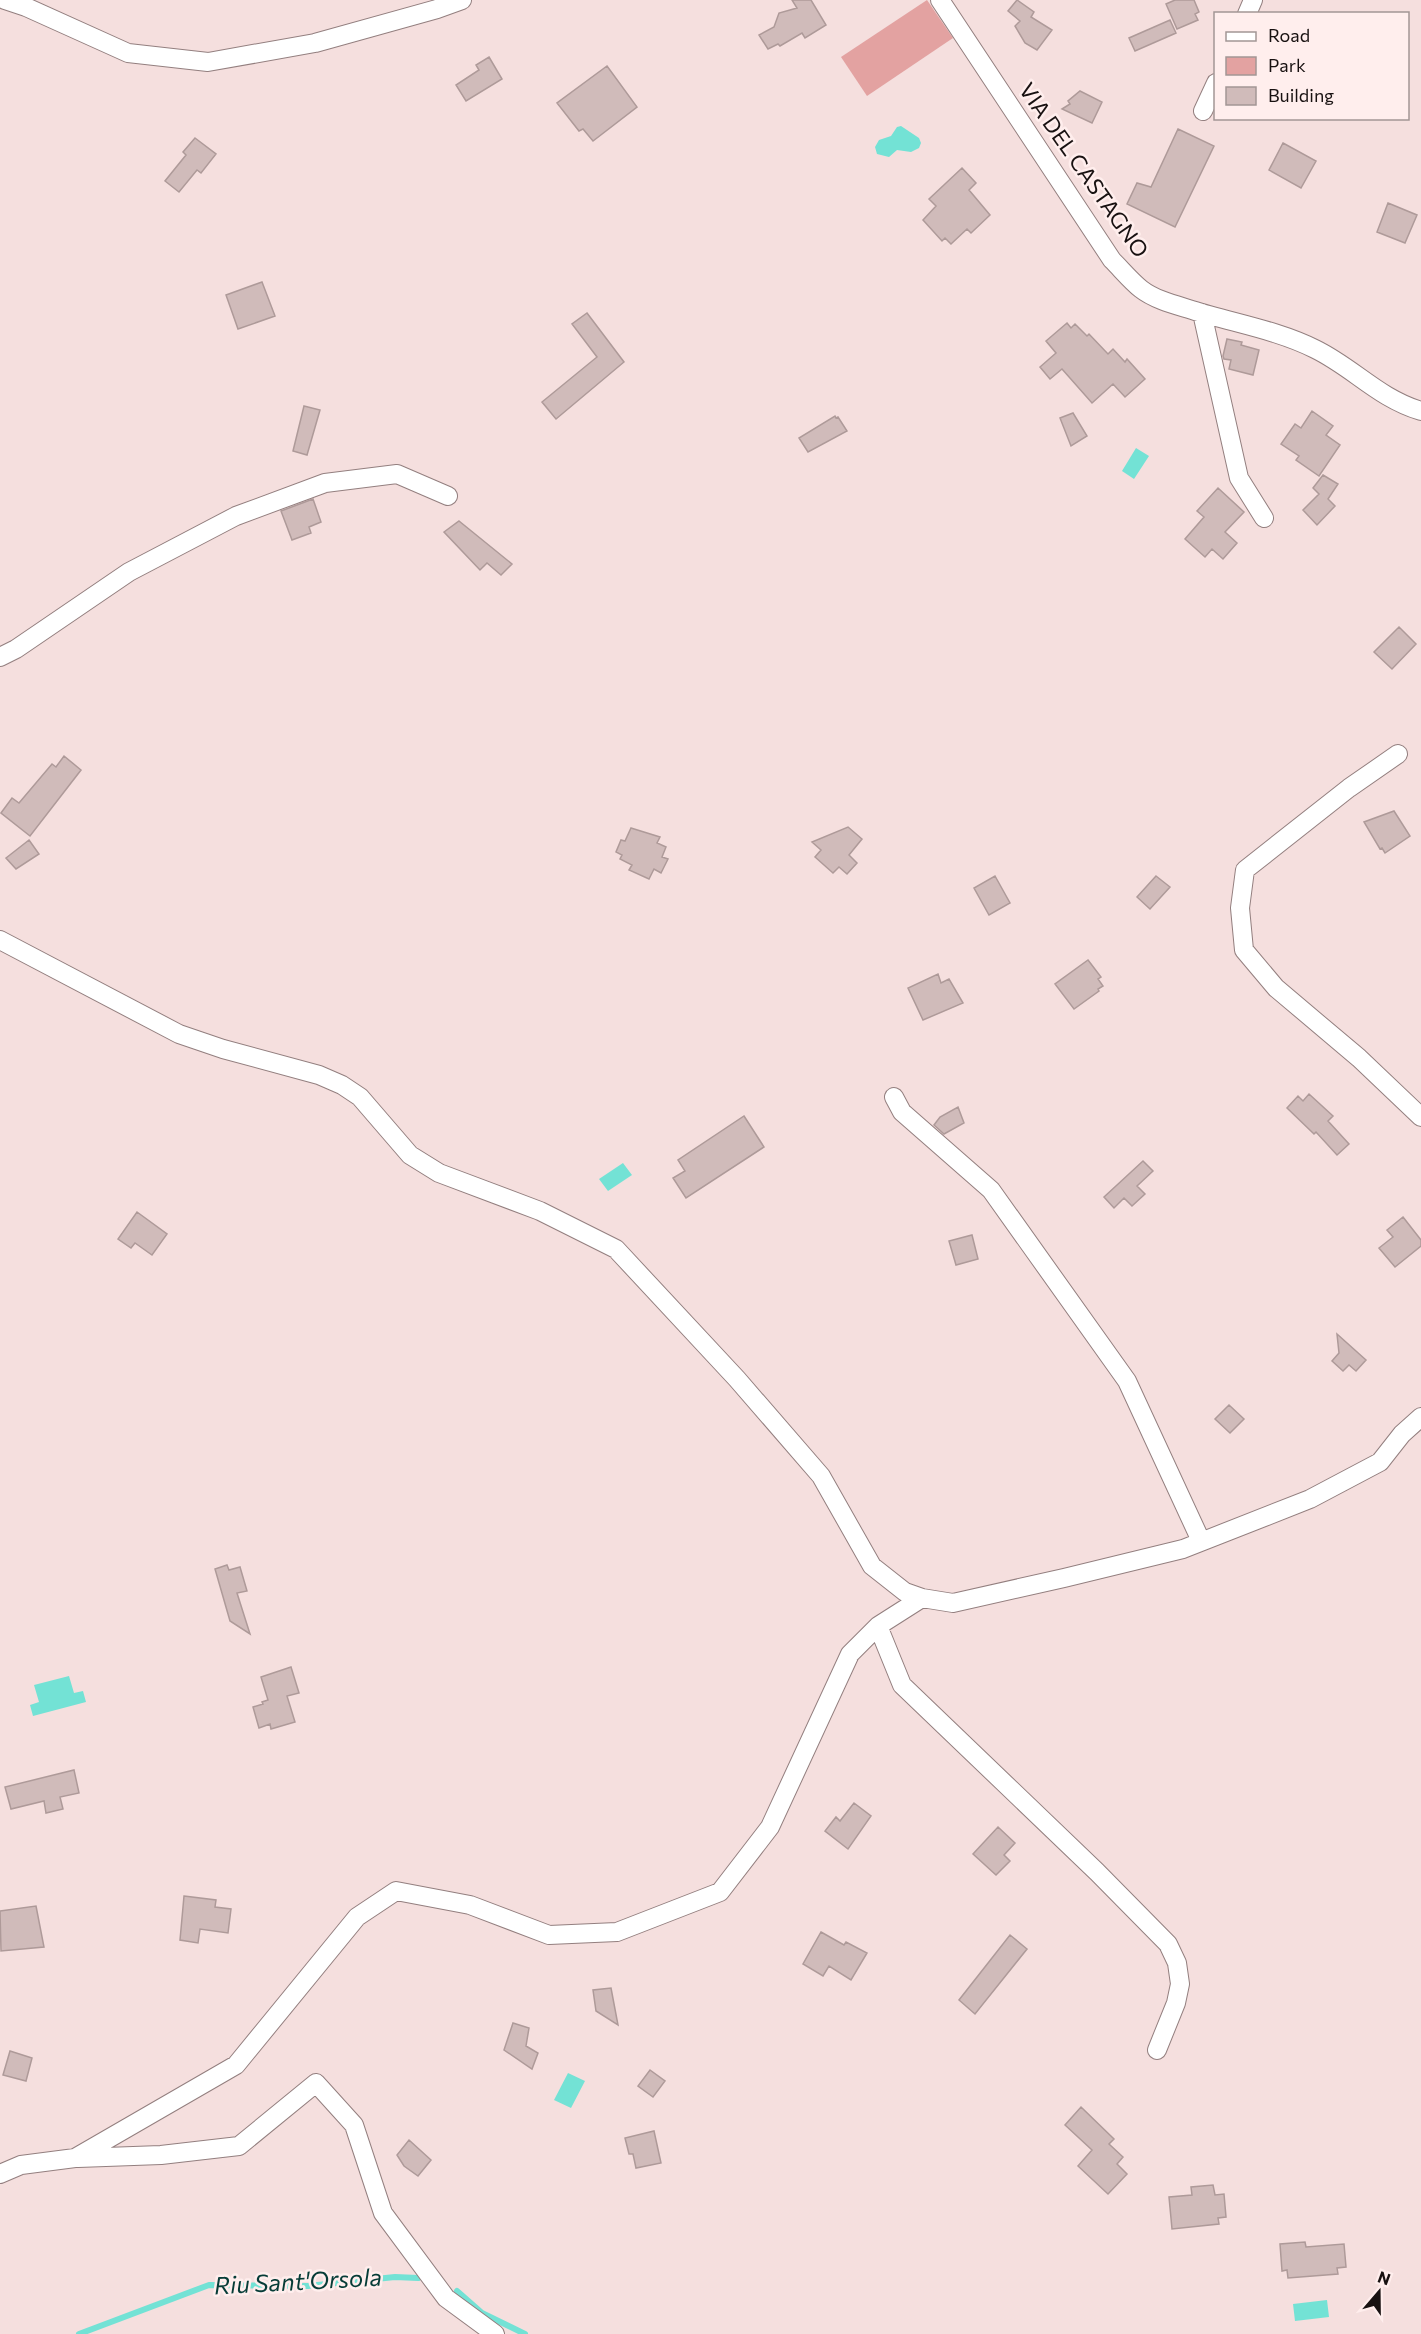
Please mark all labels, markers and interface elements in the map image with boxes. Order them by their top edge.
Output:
legend [1214,12,1409,120]
text: Road [1268,24,1310,46]
text: Park [1268,54,1306,76]
street label: VIA DEL CASTAGNO [1014,77,1155,262]
text: Building [1268,84,1334,106]
water label: Riu Sant'Orsola [213,2262,383,2299]
north arrow [1349,2262,1409,2322]
text: N [1375,2266,1393,2288]

